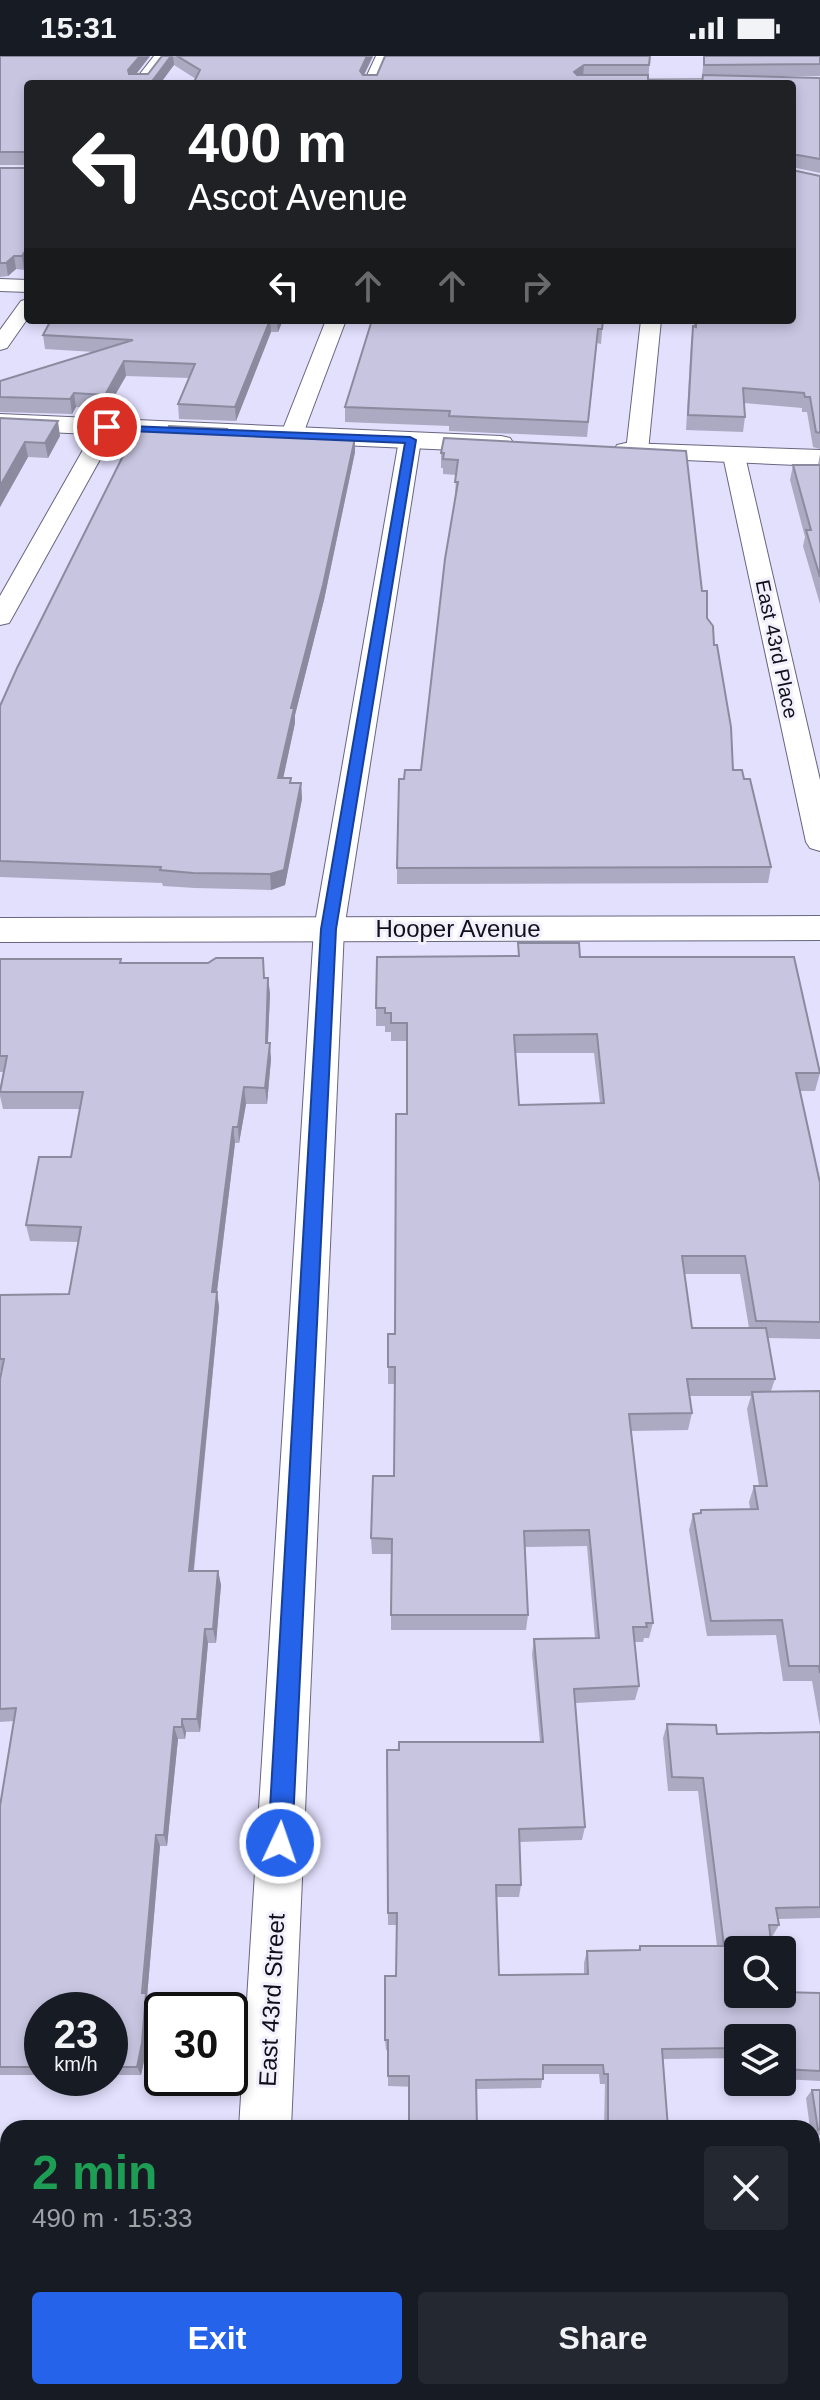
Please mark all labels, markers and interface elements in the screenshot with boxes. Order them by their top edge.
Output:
text: 15:31 [40,11,117,44]
text: 400 m [188,111,347,174]
icon: left [56,112,160,216]
text: Ascot Avenue [188,177,408,218]
icon: left [262,264,306,308]
icon: ahead [346,264,390,308]
icon: ahead [430,264,474,308]
icon: right [514,264,558,308]
pin [73,393,141,461]
icon: arrive [85,405,129,449]
street label: East 43rd Place [752,578,802,720]
street label: Hooper Avenue [375,915,541,942]
position arrow [238,1801,322,1885]
street label: East 43rd Street [253,1912,290,2087]
map controls [724,1936,796,2096]
button: search [724,1936,796,2008]
speed limit sign: 30 [144,1992,248,2096]
text: 23 [54,2012,98,2056]
button: layers [724,2024,796,2096]
text: km/h [54,2053,98,2075]
text: 2 min [32,2146,157,2199]
button: close [704,2146,788,2230]
text: 490 m · 15:33 [32,2203,192,2233]
button: Exit [32,2292,402,2384]
button: Share [418,2292,788,2384]

